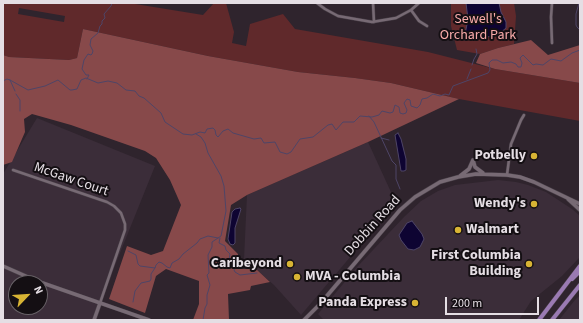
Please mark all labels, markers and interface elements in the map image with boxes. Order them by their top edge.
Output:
park label: Sewell's Orchard Park [440,12,516,44]
place label: Potbelly [475,148,526,164]
marker: Potbelly [529,151,539,161]
street label: McGaw Court [31,159,111,201]
street label: Dobbin Road [341,192,405,260]
place label: Wendy's [474,196,526,212]
marker: Wendy's [529,199,539,209]
place label: Walmart [466,222,519,238]
marker: Walmart [453,225,463,235]
place label: First Columbia Building [431,248,521,280]
place label: Caribeyond [211,256,282,272]
marker: Caribeyond [285,259,295,269]
marker: First Columbia Building [524,259,534,269]
place label: MVA - Columbia [305,269,401,285]
marker: MVA - Columbia [292,272,302,282]
north arrow [8,275,48,315]
text: N [30,284,47,297]
scale bar [447,289,541,315]
place label: Panda Express [318,295,407,311]
text: 200 m [452,295,482,312]
marker: Panda Express [410,298,420,308]

